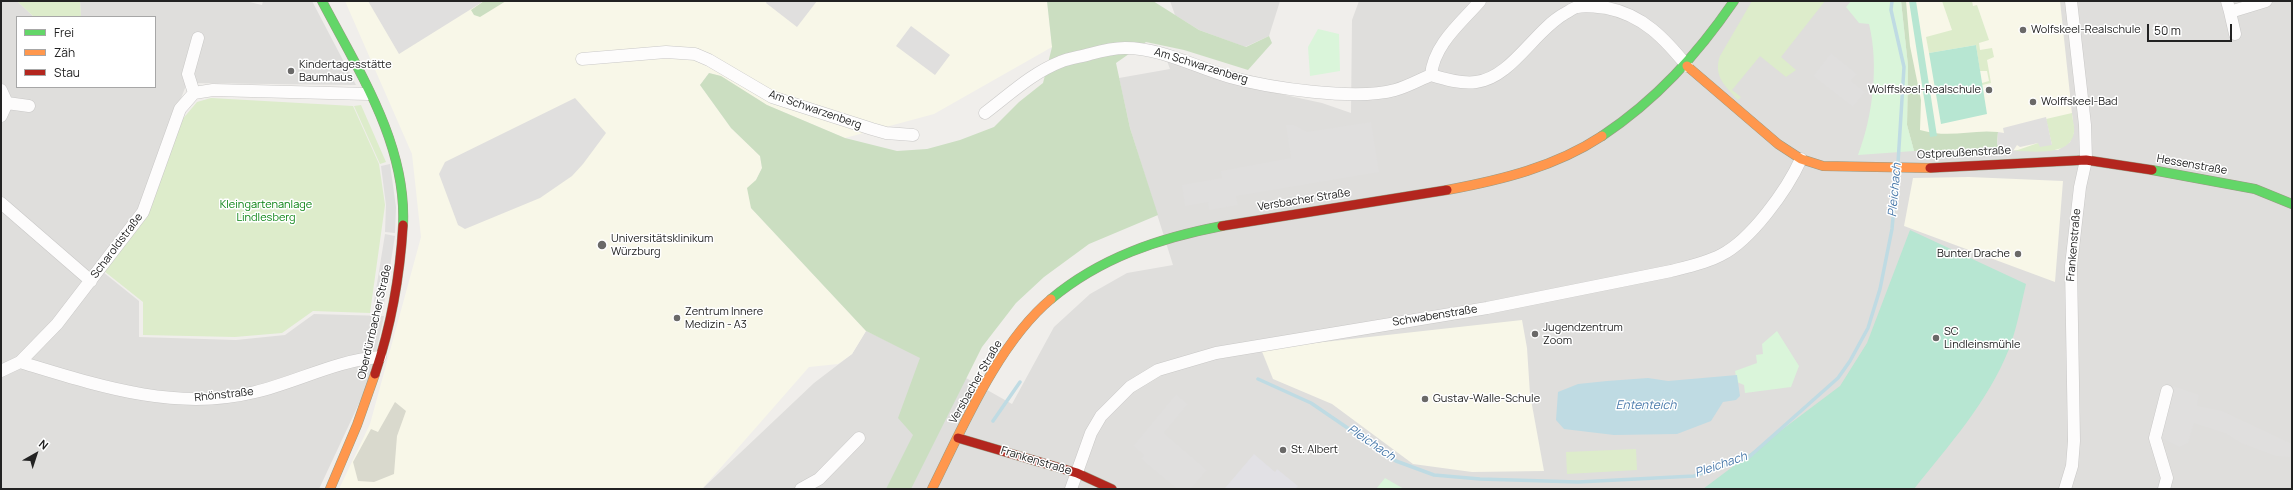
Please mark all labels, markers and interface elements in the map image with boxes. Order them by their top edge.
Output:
legend [16,16,156,88]
scale bar [2149,16,2234,42]
text: 50 m [2154,22,2181,39]
place label: Wolfskeel-Realschule [2031,23,2141,37]
text: Frei [54,24,74,41]
marker: Wolfskeel-Realschule [2018,25,2028,35]
text: Zäh [54,44,75,61]
street label: Am Schwarzenberg [1152,45,1250,87]
place label: Kindertagesstätte Baumhaus [299,58,392,84]
text: Stau [54,64,80,81]
marker: Kindertagesstätte Baumhaus [286,66,296,76]
place label: Wolffskeel-Realschule [1868,83,1981,97]
marker: Wolffskeel-Realschule [1984,85,1994,95]
street label: Am Schwarzenberg [767,88,863,132]
place label: Wolffskeel-Bad [2041,95,2118,109]
marker: Wolffskeel-Bad [2028,97,2038,107]
street label: Ostpreußenstraße [1917,144,2011,162]
street label: Hessenstraße [2156,152,2228,178]
water label: Pleichach [1885,162,1905,218]
street label: Versbacher Straße [1257,186,1351,214]
park label: Kleingartenanlage Lindlesberg [220,198,312,224]
street label: Frankenstraße [2064,208,2084,282]
street label: Scharoldstraße [88,211,146,281]
place label: Universitätsklinikum Würzburg [611,232,713,258]
marker: Universitätsklinikum Würzburg [596,239,608,251]
place label: Bunter Drache [1937,247,2010,261]
marker: Bunter Drache [2013,249,2023,259]
street label: Oberdürrbacher Straße [355,263,395,381]
street label: Schwabenstraße [1392,303,1478,329]
place label: Zentrum Innere Medizin - A3 [685,305,763,331]
marker: Zentrum Innere Medizin - A3 [672,313,682,323]
place label: Jugendzentrum Zoom [1543,321,1623,347]
place label: SC Lindleinsmühle [1944,325,2020,351]
marker: Jugendzentrum Zoom [1530,329,1540,339]
marker: SC Lindleinsmühle [1931,333,1941,343]
street label: Versbacher Straße [947,338,1005,426]
street label: Rhönstraße [194,385,254,405]
place label: Gustav-Walle-Schule [1433,392,1540,406]
marker: Gustav-Walle-Schule [1420,394,1430,404]
water label: Ententeich [1616,399,1676,413]
water label: Pleichach [1345,422,1397,464]
north arrow [16,434,56,474]
text: N [36,436,52,453]
place label: St. Albert [1291,443,1338,457]
street label: Frankenstraße [999,444,1073,478]
marker: St. Albert [1278,445,1288,455]
water label: Pleichach [1693,449,1749,481]

